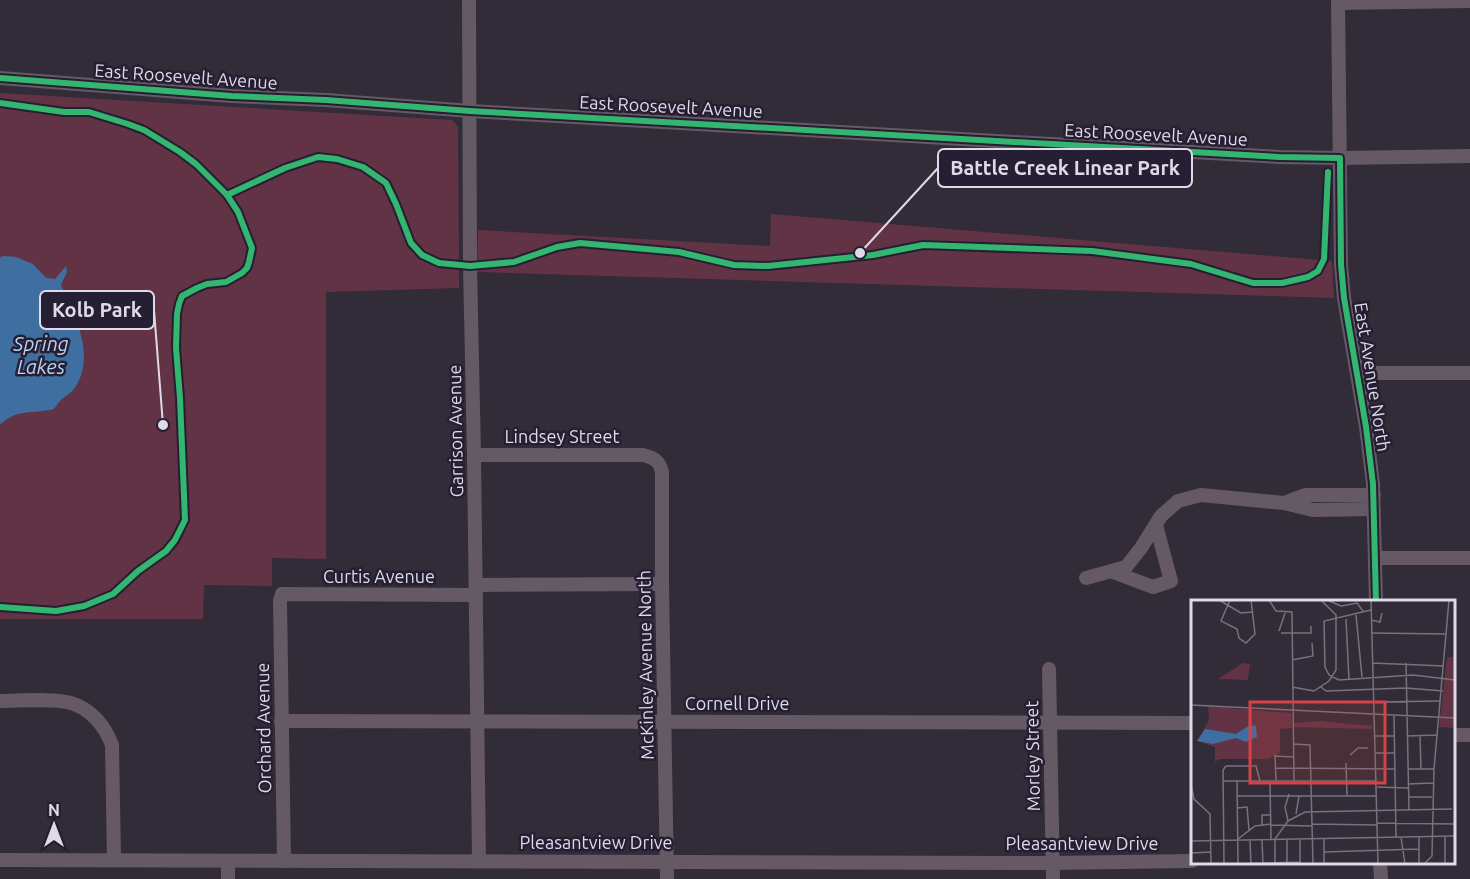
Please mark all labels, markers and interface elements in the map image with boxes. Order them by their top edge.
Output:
street label: East Roosevelt Avenue [94,60,278,92]
street label: East Roosevelt Avenue [579,91,763,121]
street label: East Roosevelt Avenue [1064,119,1248,149]
callout: Battle Creek Linear Park [938,149,1192,187]
text: Battle Creek Linear Park [950,156,1180,179]
callout: Kolb Park [40,291,154,329]
text: Kolb Park [52,298,142,321]
street label: East Avenue North [1351,301,1395,453]
water label: Spring Lakes [12,332,69,378]
street label: Garrison Avenue [444,365,466,497]
street label: Lindsey Street [504,426,620,446]
street label: Curtis Avenue [323,566,435,586]
street label: McKinley Avenue North [633,570,657,760]
inset map [1191,600,1455,864]
street label: Orchard Avenue [252,662,274,794]
street label: Cornell Drive [685,693,789,713]
street label: Morley Street [1021,700,1043,812]
north arrow [24,795,84,855]
text: N [48,801,60,819]
street label: Pleasantview Drive [520,832,672,852]
street label: Pleasantview Drive [1006,833,1158,853]

